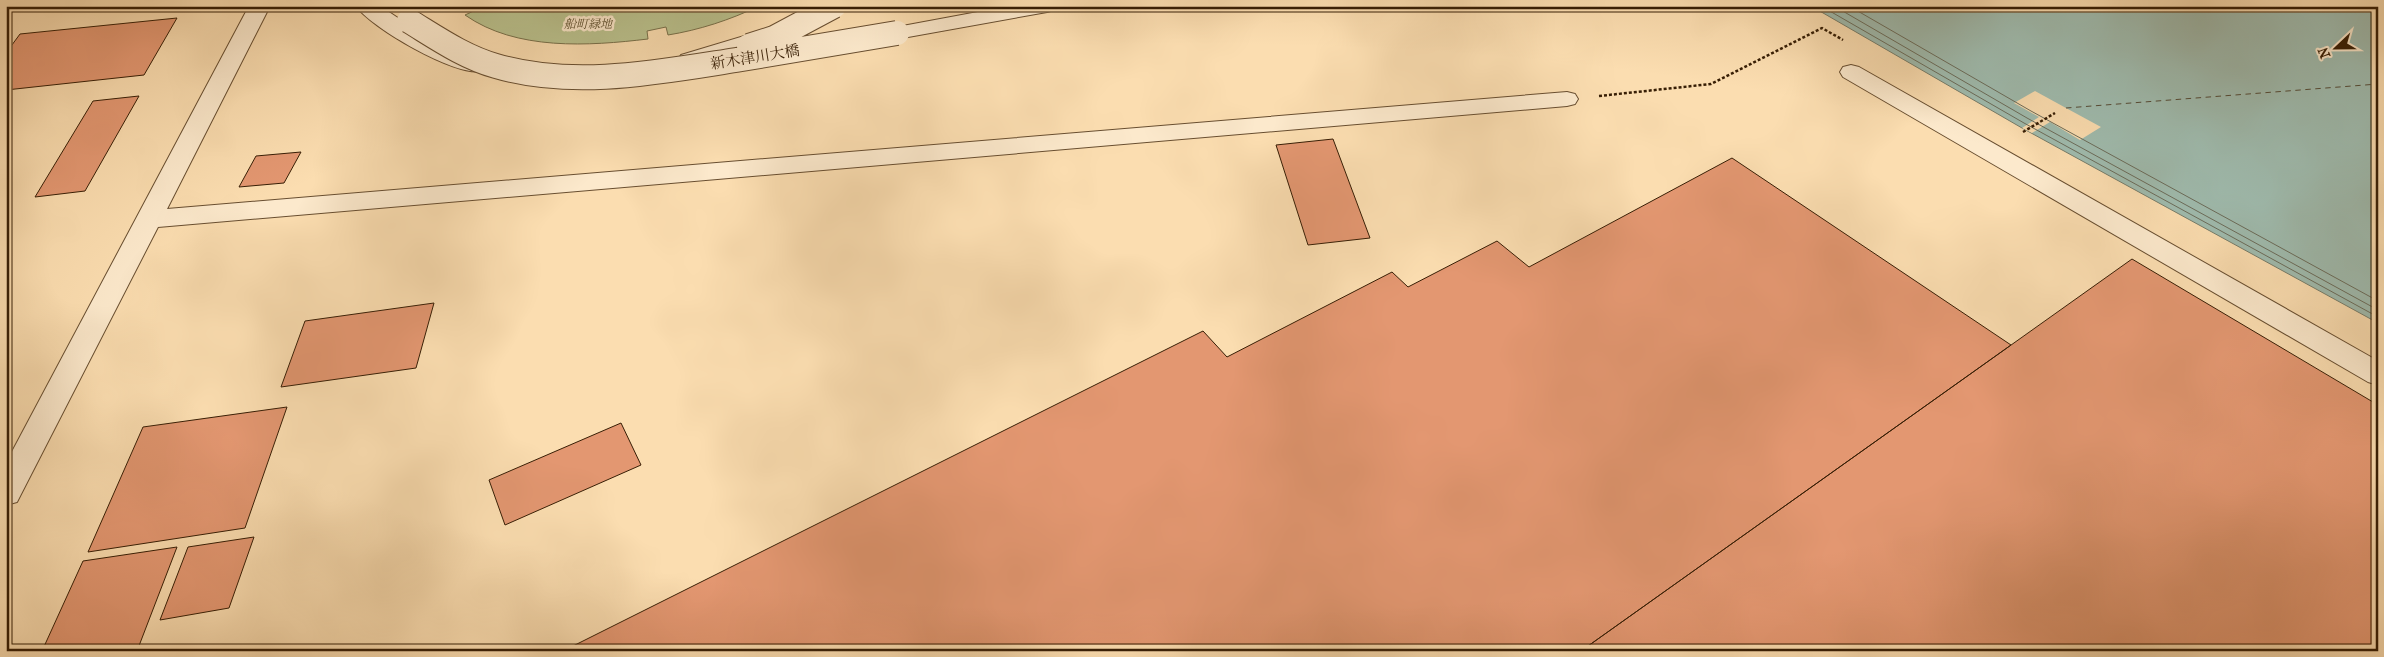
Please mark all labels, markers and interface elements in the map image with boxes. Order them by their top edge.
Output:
park label: 船町緑地 [564,17,614,31]
north arrow [2312,22,2362,72]
street label: 新木津川大橋 [709,41,801,73]
text: N [2314,44,2334,61]

